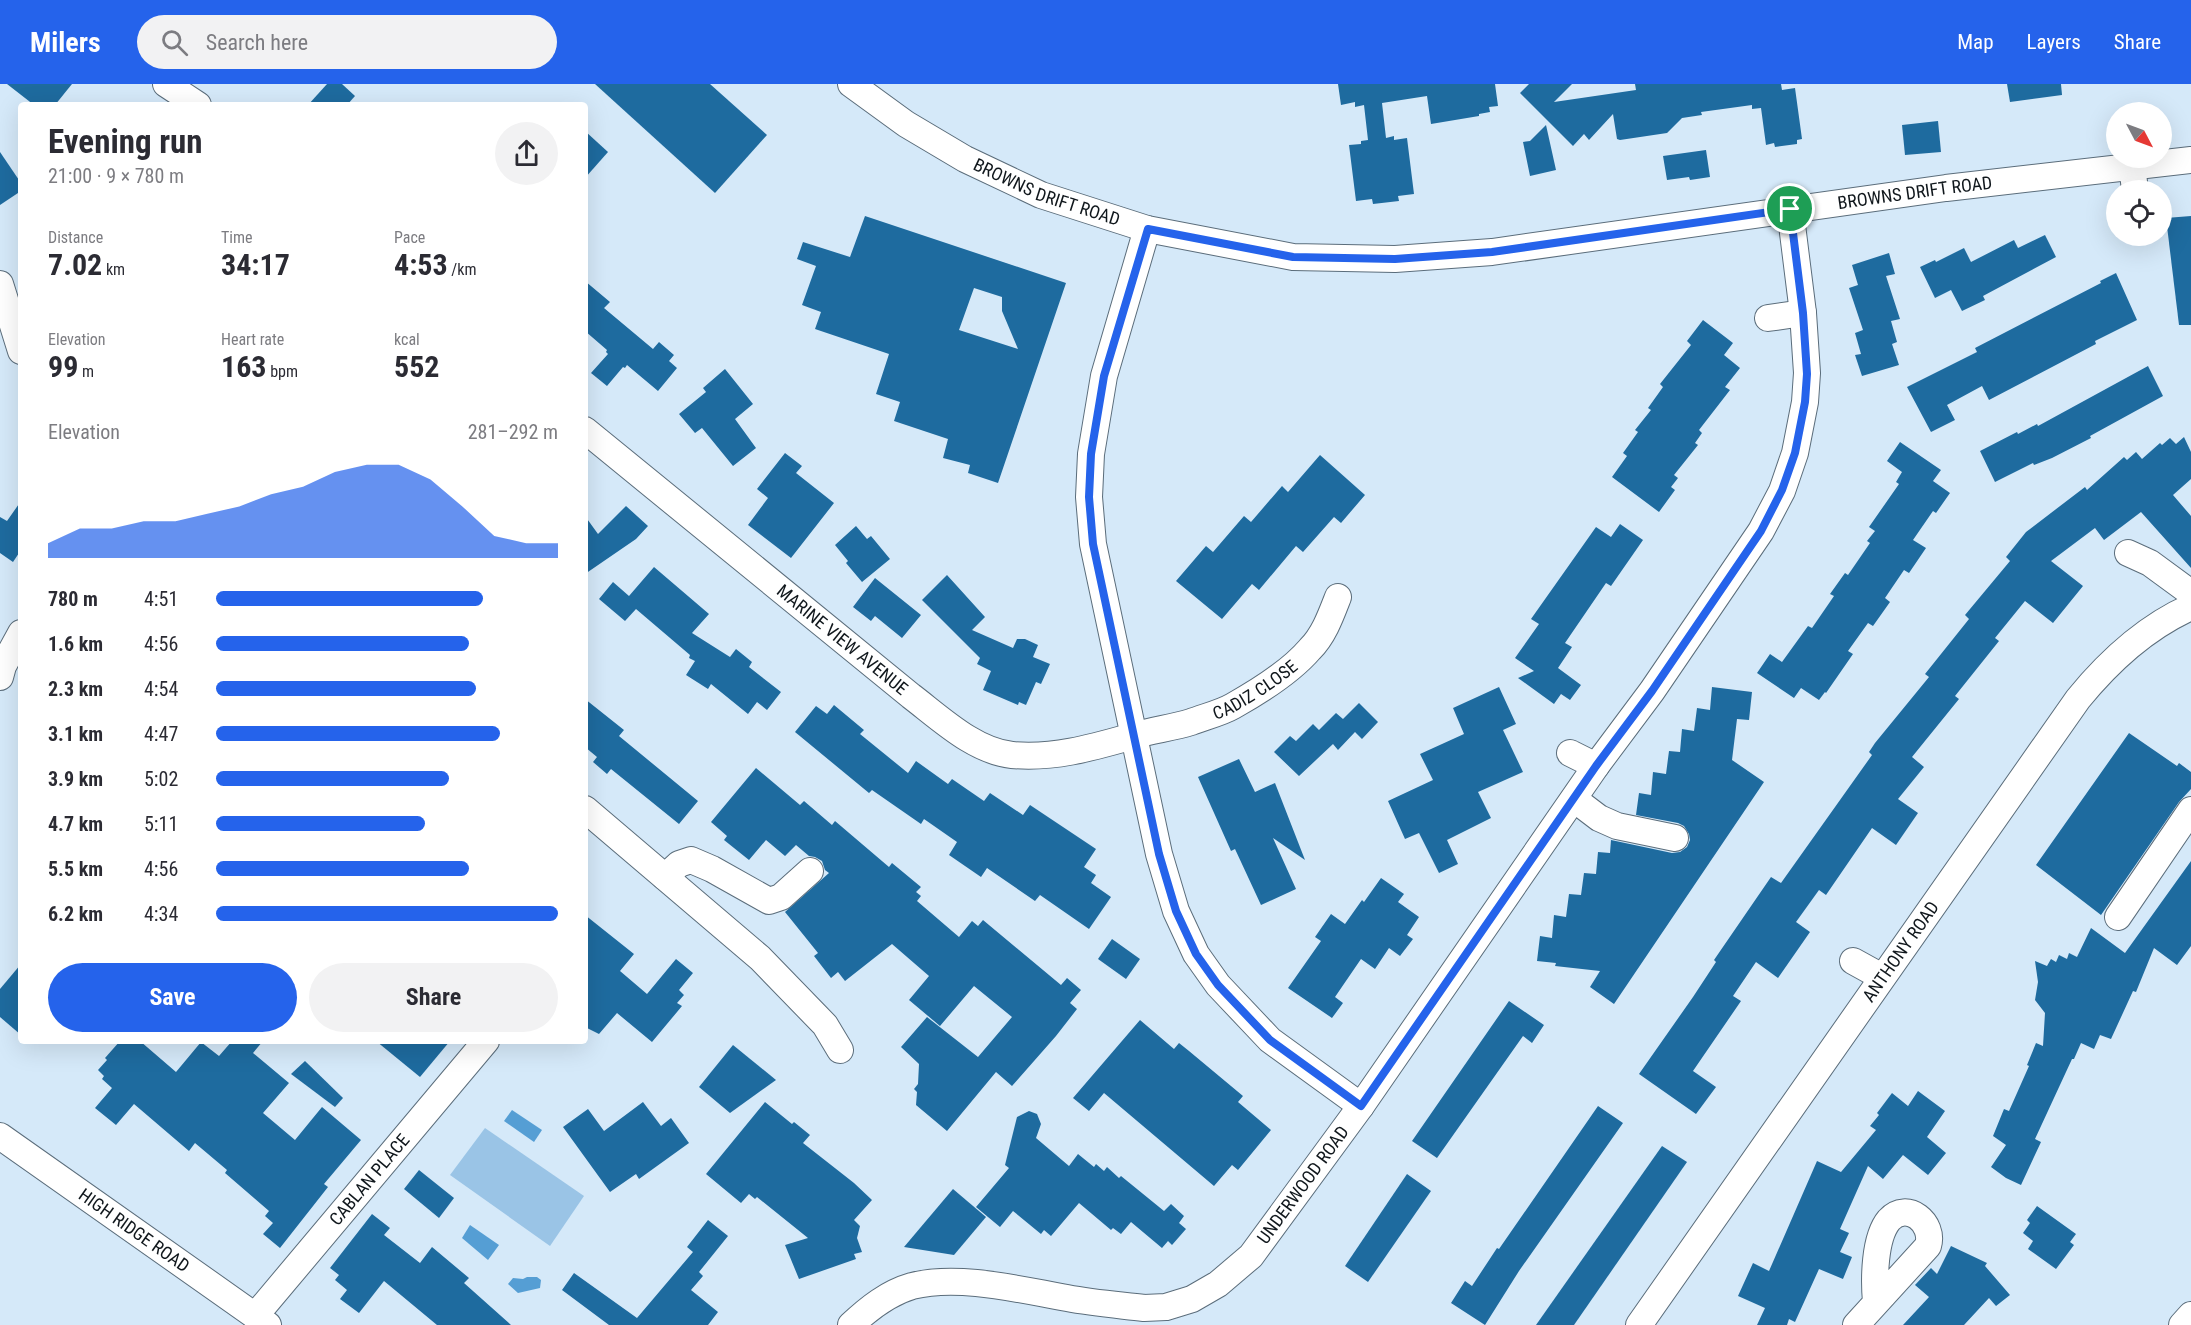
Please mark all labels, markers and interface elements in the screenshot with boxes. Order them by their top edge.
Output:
search box [137,15,557,69]
text: Milers [30,26,101,59]
icon: search [158,26,191,59]
text: Search here [206,30,308,55]
text: Map [1957,30,1994,54]
text: Layers [2027,30,2081,54]
text: Share [2114,30,2161,54]
north arrow [2106,102,2172,168]
map controls [2106,102,2172,246]
text: Evening run [48,122,203,161]
button: share [495,122,558,185]
street label: BROWNS DRIFT ROAD [970,154,1123,230]
text: 21:00 · 9 × 780 m [48,164,184,188]
street label: BROWNS DRIFT ROAD [1836,172,1993,213]
button: locate [2106,180,2172,246]
pin [1764,183,1815,234]
icon: arrive [1773,192,1806,225]
text: Distance [48,228,103,247]
text: Time [221,228,253,247]
text: Pace [394,228,425,247]
text: 7.02 [48,247,102,282]
text: 34:17 [221,247,290,282]
text: 4:53 [394,247,448,282]
text: km [102,260,125,279]
text: /km [448,260,477,279]
text: Elevation [48,330,106,349]
text: Heart rate [221,330,284,349]
text: kcal [394,330,420,349]
text: 99 [48,349,78,384]
text: 163 [221,349,266,384]
text: 552 [394,349,439,384]
text: m [78,362,94,381]
text: bpm [266,362,298,381]
text: Elevation [48,420,120,444]
text: 281–292 m [468,420,558,444]
street label: MARINE VIEW AVENUE [773,580,912,699]
text: 780 m [48,587,98,611]
text: 4:51 [144,587,178,611]
text: 1.6 km [48,632,103,656]
text: 4:56 [144,632,178,656]
street label: CADIZ CLOSE [1210,655,1301,724]
text: 2.3 km [48,677,103,701]
text: 4:54 [144,677,178,701]
text: 3.1 km [48,722,103,746]
text: 4:47 [144,722,178,746]
text: 3.9 km [48,767,103,791]
text: 5:02 [144,767,178,791]
text: 4.7 km [48,812,103,836]
text: 5:11 [144,812,178,836]
text: 5.5 km [48,857,103,881]
text: 4:56 [144,857,178,881]
street label: ANTHONY ROAD [1858,897,1943,1006]
text: 6.2 km [48,902,103,926]
text: 4:34 [144,902,178,926]
button: Save [48,963,297,1032]
button: Share [309,963,558,1032]
street label: UNDERWOOD ROAD [1253,1122,1353,1248]
street label: CABLAN PLACE [325,1129,414,1229]
street label: HIGH RIDGE ROAD [75,1184,194,1276]

